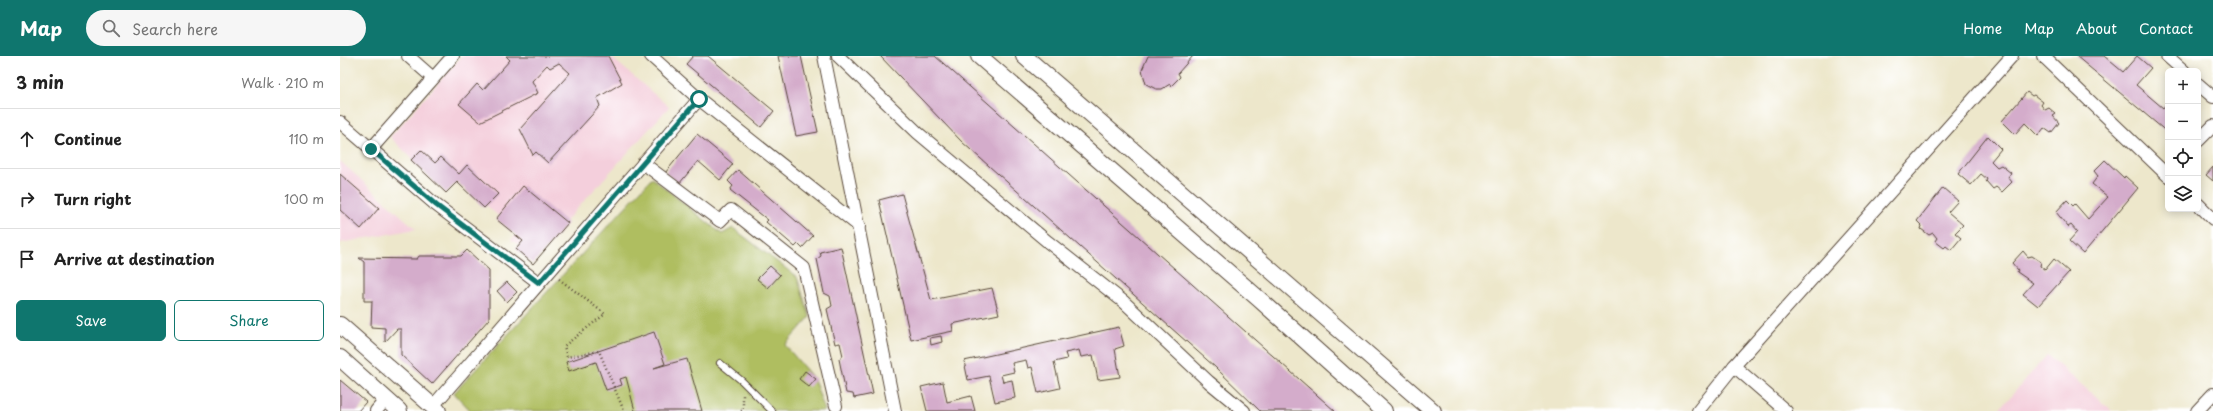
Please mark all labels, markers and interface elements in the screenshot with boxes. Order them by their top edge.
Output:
search box [86,10,366,46]
text: Map [20,14,62,42]
icon: search [100,17,122,39]
text: Search here [132,17,218,40]
text: Home [1963,18,2002,39]
text: Map [2024,18,2054,39]
text: About [2076,18,2117,39]
text: Contact [2139,18,2193,39]
map controls [2165,68,2201,212]
button: + [2165,68,2201,104]
text: 3 min [16,69,64,95]
text: Walk · 210 m [241,73,324,92]
route start [690,90,708,108]
button: − [2165,104,2201,140]
text: Continue [54,127,122,150]
icon: ahead [16,128,38,150]
text: 110 m [289,129,324,148]
route end [362,140,380,158]
button: locate [2165,140,2201,176]
button: layers [2165,176,2201,212]
text: Turn right [54,187,131,210]
icon: right [16,188,38,210]
text: 100 m [284,189,324,208]
text: Arrive at destination [54,247,215,270]
icon: arrive [16,248,38,270]
button: Save [16,300,166,341]
button: Share [174,300,324,341]

